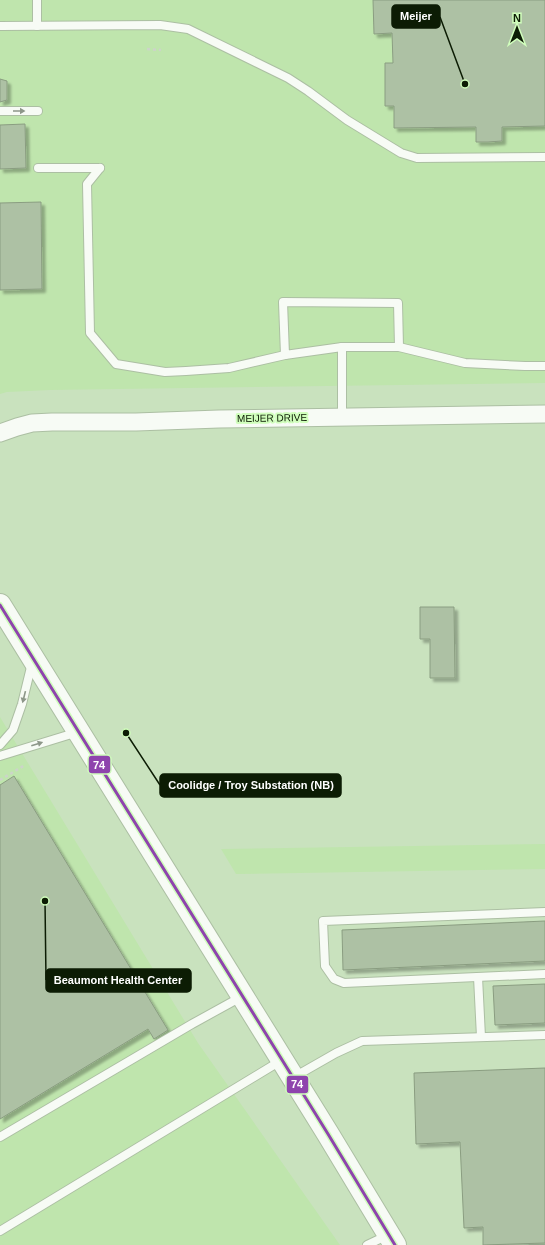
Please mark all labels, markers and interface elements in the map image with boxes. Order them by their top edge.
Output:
callout: Meijer [392,5,440,28]
north arrow [497,8,537,48]
text: Meijer [400,10,433,22]
text: N [513,12,521,24]
one-way arrow [13,108,26,114]
street label: MEIJER DRIVE [237,412,307,424]
one-way arrow [20,690,26,703]
one-way arrow [32,741,44,747]
line badge: 74 [88,755,111,774]
text: 74 [93,759,106,771]
callout: Coolidge / Troy Substation (NB) [160,774,341,797]
text: Coolidge / Troy Substation (NB) [168,779,334,791]
callout: Beaumont Health Center [46,969,191,992]
text: Beaumont Health Center [54,974,183,986]
line badge: 74 [286,1075,309,1094]
text: 74 [291,1078,304,1090]

